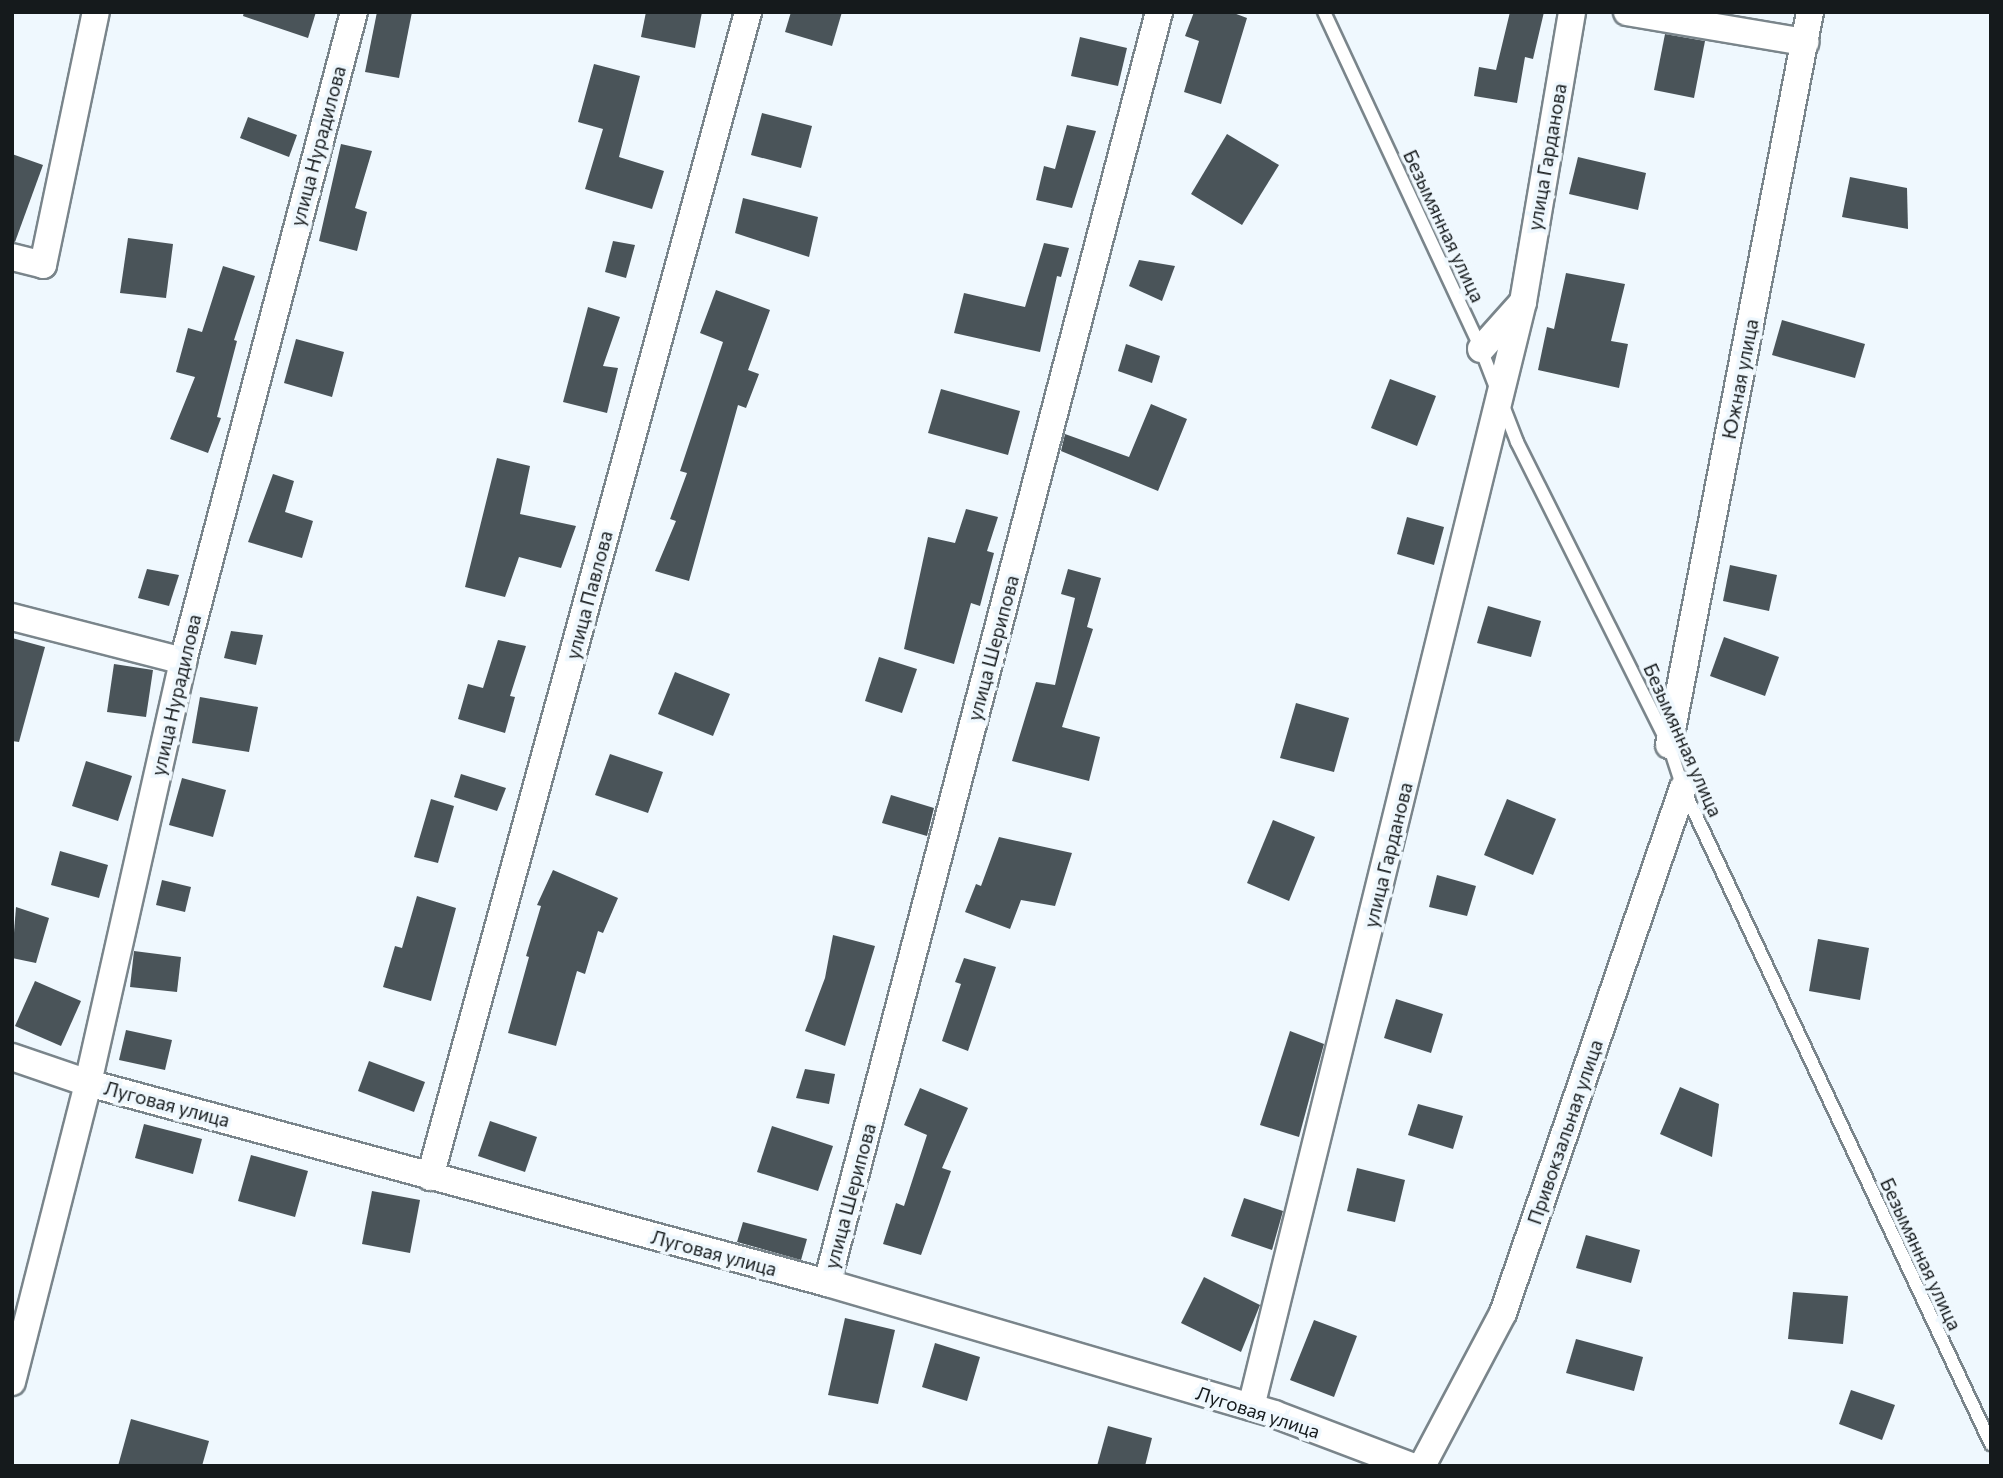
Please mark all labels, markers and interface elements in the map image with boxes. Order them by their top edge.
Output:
street label: улица Нурадилова [286,63,350,229]
street label: улица Гарданова [1523,82,1571,232]
street label: Безымянная улица [1399,146,1489,306]
street label: Южная улица [1717,317,1763,441]
street label: улица Павлова [561,528,617,662]
street label: улица Шерипова [963,573,1023,723]
street label: улица Нурадилова [146,612,206,778]
street label: Безымянная улица [1639,660,1727,820]
street label: улица Гарданова [1359,780,1417,930]
street label: Привокзальная улица [1523,1037,1607,1227]
street label: Луговая улица [102,1076,232,1132]
street label: улица Шерипова [820,1121,880,1271]
street label: Безымянная улица [1876,1174,1966,1334]
street label: Луговая улица [649,1225,779,1281]
street label: Луговая улица [1193,1381,1323,1443]

